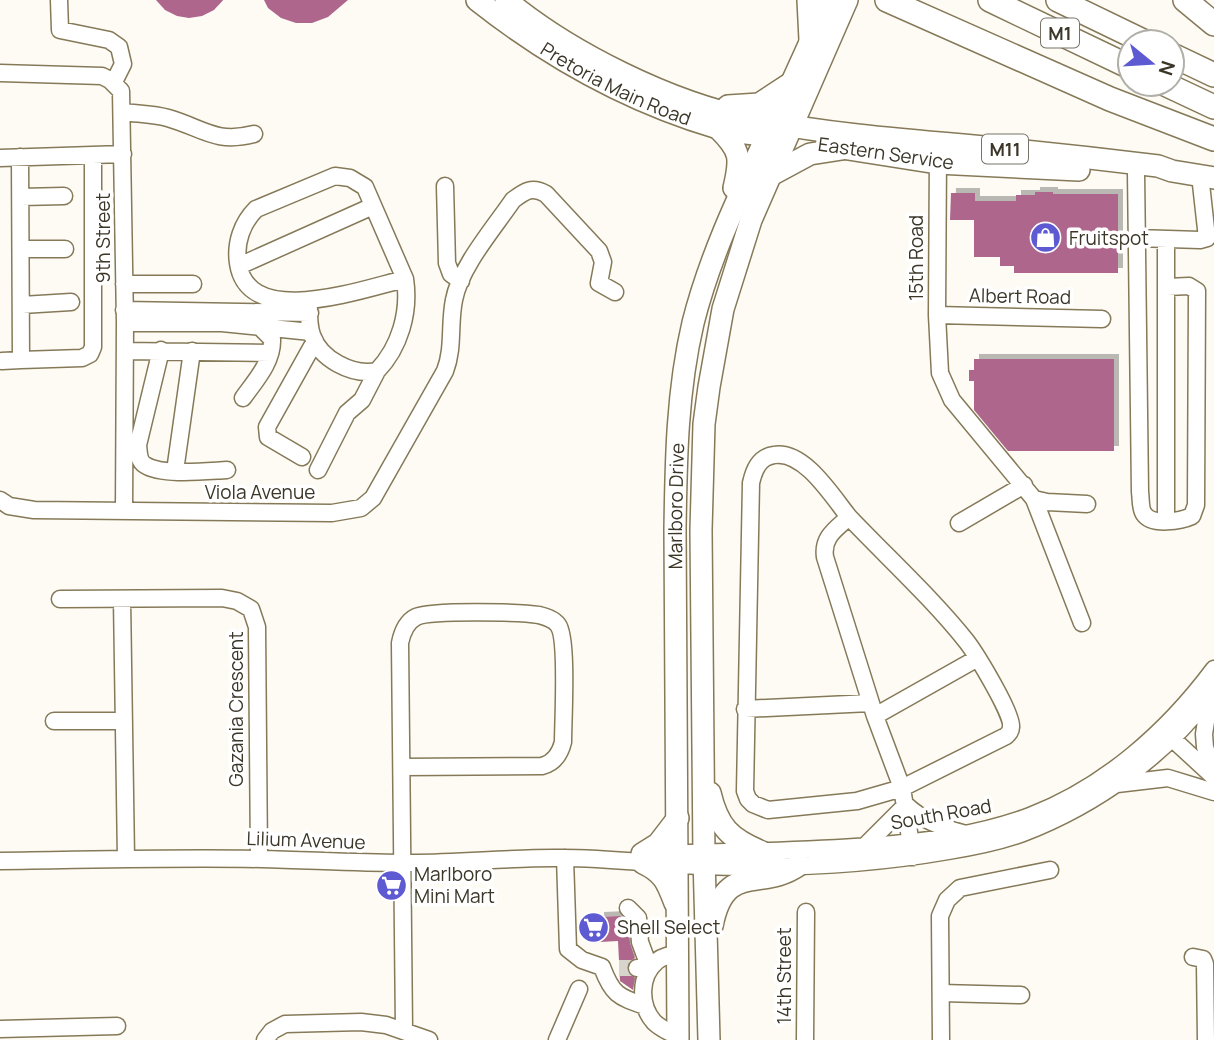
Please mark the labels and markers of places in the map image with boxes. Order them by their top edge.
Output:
shop icon: Fruitspot [1029,221,1063,255]
place label: Fruitspot [1069,225,1149,251]
place label: Marlboro Mini Mart [414,861,495,909]
supermarket icon: Marlboro Mini Mart [374,868,408,902]
supermarket icon: Shell Select [577,910,611,944]
place label: Shell Select [617,914,720,940]

